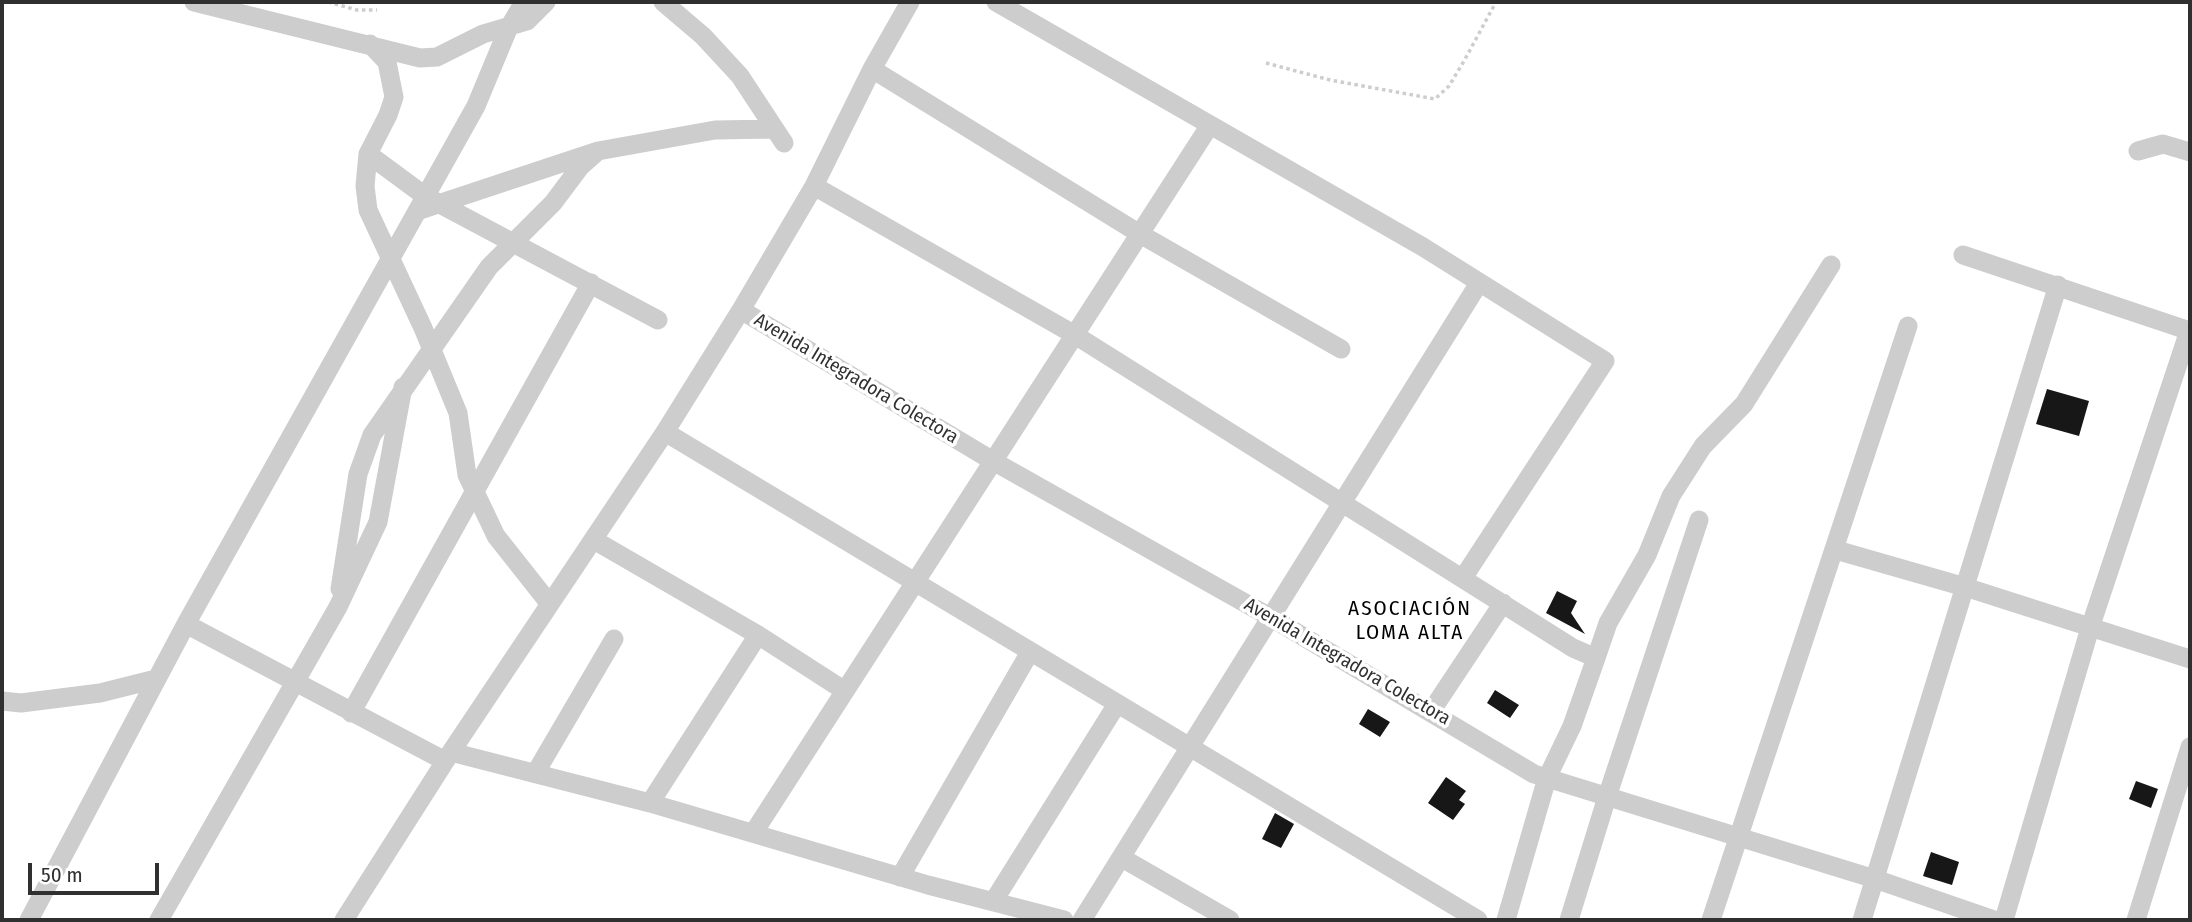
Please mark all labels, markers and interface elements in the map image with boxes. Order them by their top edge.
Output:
street label: Avenida Integradora Colectora [750,309,962,449]
street label: Avenida Integradora Colectora [1240,594,1454,730]
district label: ASOCIACIÓN LOMA ALTA [1349,596,1471,646]
scale bar [32,848,163,892]
text: 50 m [41,862,83,888]

